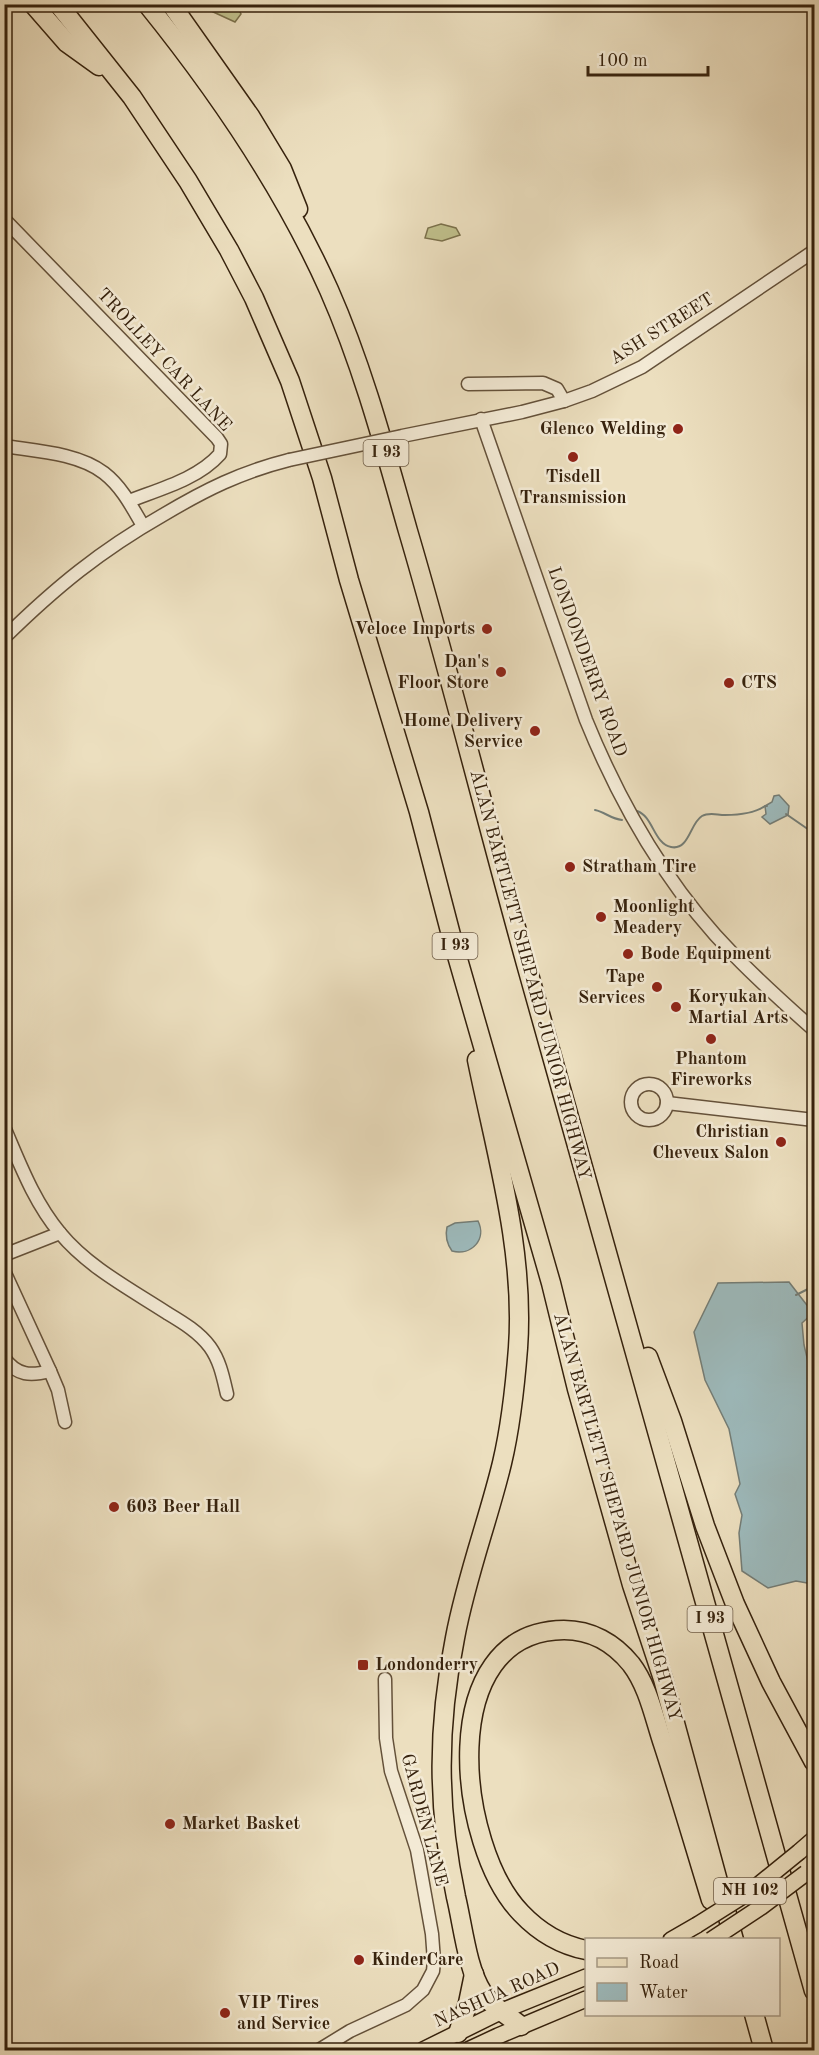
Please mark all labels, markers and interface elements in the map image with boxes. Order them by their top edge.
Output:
scale bar [588,39,708,77]
text: 100 m [597,52,648,70]
street label: TROLLEY CAR LANE [93,285,235,435]
street label: ASH STREET [607,290,717,368]
place label: Glenco Welding [540,420,666,438]
marker: Glenco Welding [671,422,685,436]
road number: I 93 [364,440,408,466]
marker: Tisdell Transmission [566,450,580,464]
place label: Tisdell Transmission [519,468,627,507]
street label: LONDONDERRY ROAD [544,565,630,759]
place label: Veloce Imports [354,620,475,638]
marker: Veloce Imports [480,622,494,636]
place label: Dan's Floor Store [397,653,489,692]
marker: Dan's Floor Store [494,665,508,679]
place label: CTS [741,674,777,692]
marker: CTS [722,676,736,690]
place label: Home Delivery Service [403,712,523,751]
marker: Home Delivery Service [528,724,542,738]
street label: ALAN BARTLETT SHEPARD JUNIOR HIGHWAY [466,768,594,1182]
place label: Stratham Tire [582,858,696,876]
marker: Stratham Tire [563,860,577,874]
place label: Moonlight Meadery [613,898,695,937]
marker: Moonlight Meadery [594,910,608,924]
road number: I 93 [432,933,478,959]
place label: Bode Equipment [640,945,772,963]
marker: Bode Equipment [621,947,635,961]
place label: Tape Services [578,968,645,1007]
marker: Tape Services [650,980,664,994]
place label: Koryukan Martial Arts [688,988,789,1027]
marker: Koryukan Martial Arts [669,1000,683,1014]
marker: Phantom Fireworks [704,1032,718,1046]
place label: Phantom Fireworks [670,1050,752,1089]
place label: Christian Cheveux Salon [652,1123,769,1162]
marker: Christian Cheveux Salon [774,1135,788,1149]
street label: ALAN BARTLETT SHEPARD JUNIOR HIGHWAY [550,1311,684,1723]
place label: 603 Beer Hall [126,1498,241,1516]
marker: 603 Beer Hall [107,1500,121,1514]
road number: I 93 [688,1606,732,1632]
place label: Londonderry [375,1656,478,1674]
marker: Londonderry [356,1658,370,1672]
street label: GARDEN LANE [398,1752,450,1888]
place label: Market Basket [182,1815,300,1833]
marker: Market Basket [163,1817,177,1831]
road number: NH 102 [714,1878,786,1904]
legend [585,1938,780,2016]
place label: KinderCare [371,1951,464,1969]
marker: KinderCare [352,1953,366,1967]
text: Road [639,1954,679,1972]
street label: NASHUA ROAD [431,1959,563,2031]
text: Water [639,1984,688,2002]
place label: VIP Tires and Service [237,1994,330,2033]
marker: VIP Tires and Service [218,2006,232,2020]

